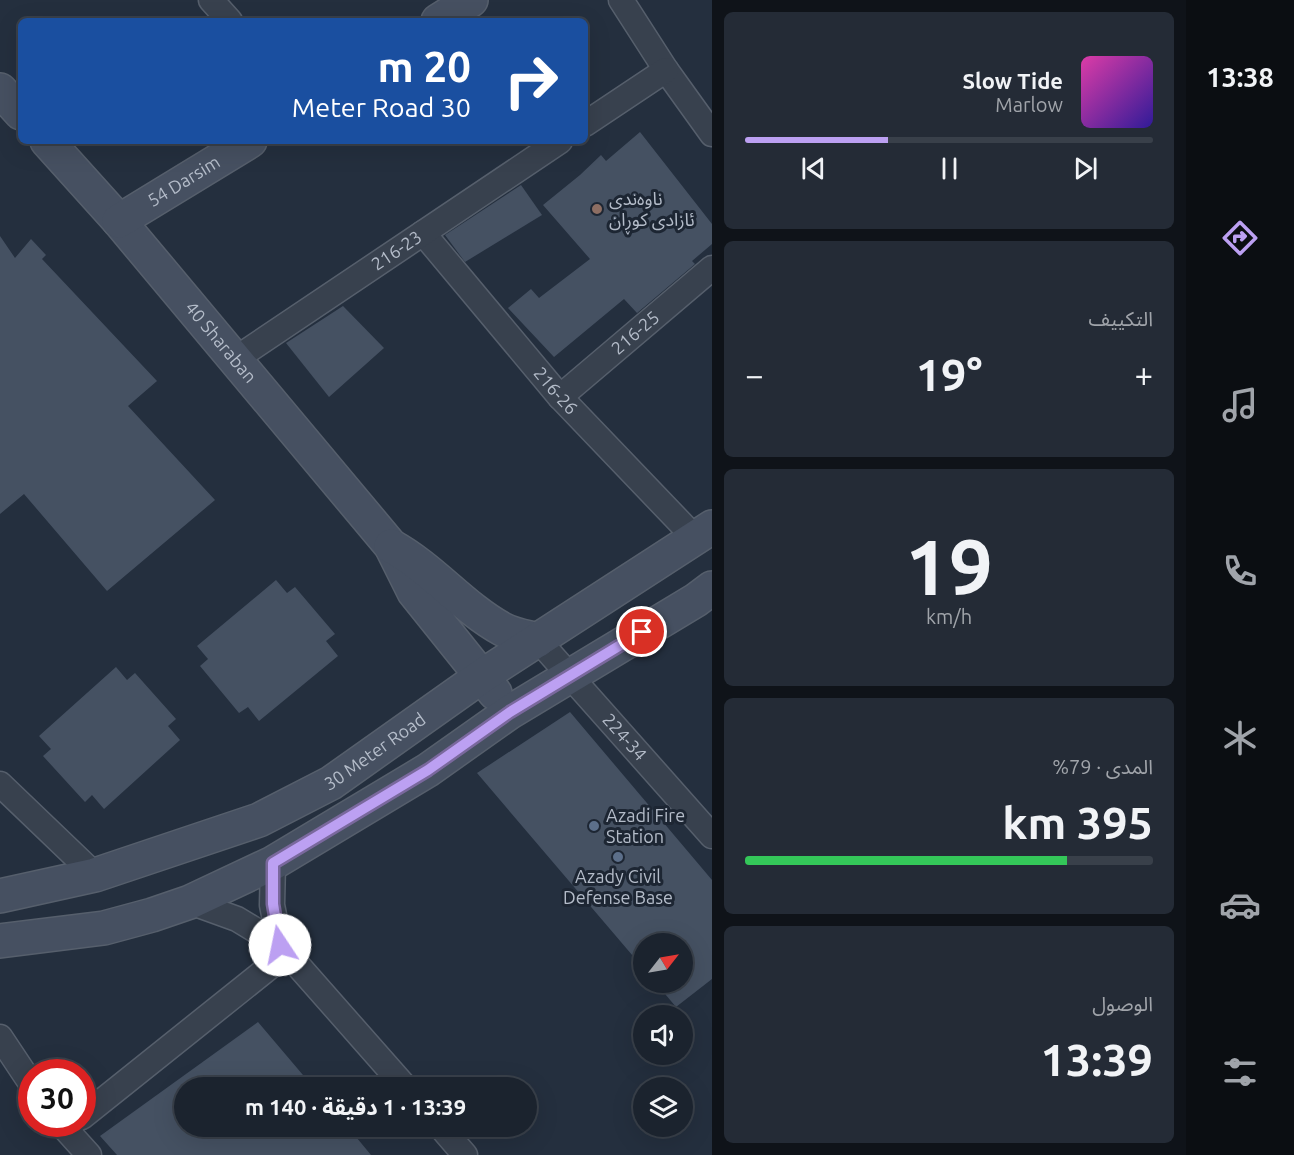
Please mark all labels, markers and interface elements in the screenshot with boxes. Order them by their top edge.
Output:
icon: right [492,42,570,120]
text: 20 m [377,43,471,90]
text: 13:38 [1206,62,1274,92]
text: Slow Tide [963,68,1063,93]
text: 30 Meter Road [292,92,471,122]
text: Marlow [995,93,1063,116]
street label: 54 Darsim [144,151,223,210]
icon: previous [797,152,830,185]
icon: pause [933,152,966,185]
icon: next [1069,152,1102,185]
place label: ناوەندی ئازادی کوڕان [609,188,695,235]
marker: ناوەندی ئازادی کوڕان [590,202,604,216]
icon: directions [1219,217,1261,259]
street label: 216-23 [367,226,425,274]
street label: 40 Sharaban [182,297,261,386]
street label: 216-25 [607,306,663,358]
text: التكييف [1089,307,1153,330]
text: 19° [916,349,982,400]
text: − [745,356,764,393]
text: + [1134,356,1153,393]
street label: 216-26 [530,363,582,418]
icon: music [1219,384,1261,426]
text: 19 [905,522,993,610]
icon: phone [1219,550,1261,592]
text: km/h [926,605,972,628]
pin [616,606,667,657]
icon: arrive [625,615,658,648]
street label: 30 Meter Road [321,708,429,794]
street label: 224-34 [599,709,651,764]
icon: climate [1219,717,1261,759]
text: المدى · 79% [1052,755,1153,778]
text: 395 km [1002,797,1153,848]
place label: Azadi Fire Station [606,805,685,846]
marker: Azadi Fire Station [587,819,601,833]
marker: Azady Civil Defense Base [611,850,625,864]
place label: Azady Civil Defense Base [563,866,673,907]
icon: car [1219,884,1261,926]
position arrow [248,913,312,977]
north arrow [633,933,693,993]
map controls [633,933,693,1137]
text: الوصول [1092,992,1153,1015]
button: sound [633,1005,693,1065]
text: 13:39 [1040,1034,1153,1085]
icon: filters [1219,1051,1261,1093]
speed limit sign: 30 [18,1059,96,1137]
button: layers [633,1077,693,1137]
text: 13:39 · 1 دقيقة · 140 m [245,1094,466,1119]

